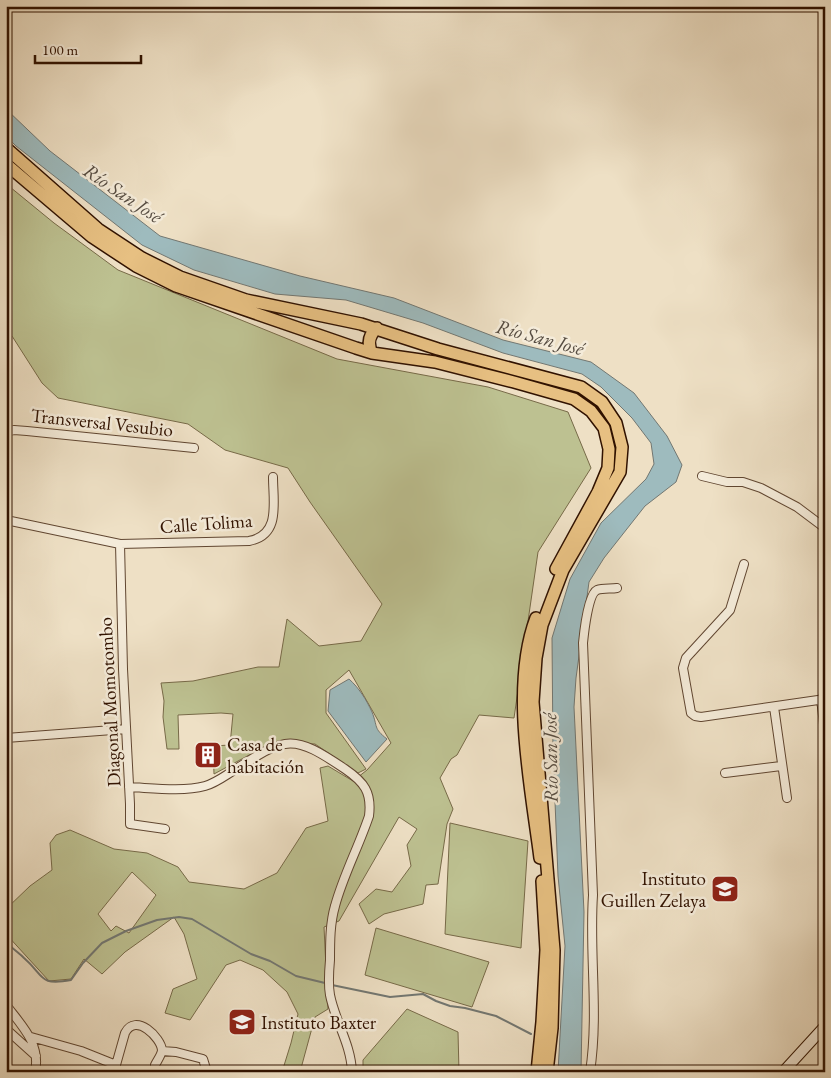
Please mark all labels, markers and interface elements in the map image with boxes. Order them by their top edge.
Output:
scale bar [35,32,141,64]
text: 100 m [42,40,79,59]
water label: Río San José [78,157,169,230]
water label: Río San José [493,313,589,362]
street label: Transversal Vesubio [30,403,174,442]
street label: Calle Tolima [159,508,254,539]
street label: Diagonal Momotombo [93,616,126,787]
water label: Río San José [536,711,564,803]
place label: Casa de habitación [227,732,304,779]
building icon: Casa de habitación [193,740,223,770]
place label: Instituto Guillen Zelaya [601,866,706,913]
school or university icon: Instituto Guillen Zelaya [710,874,740,904]
school or university icon: Instituto Baxter [227,1007,257,1037]
place label: Instituto Baxter [261,1010,377,1035]

